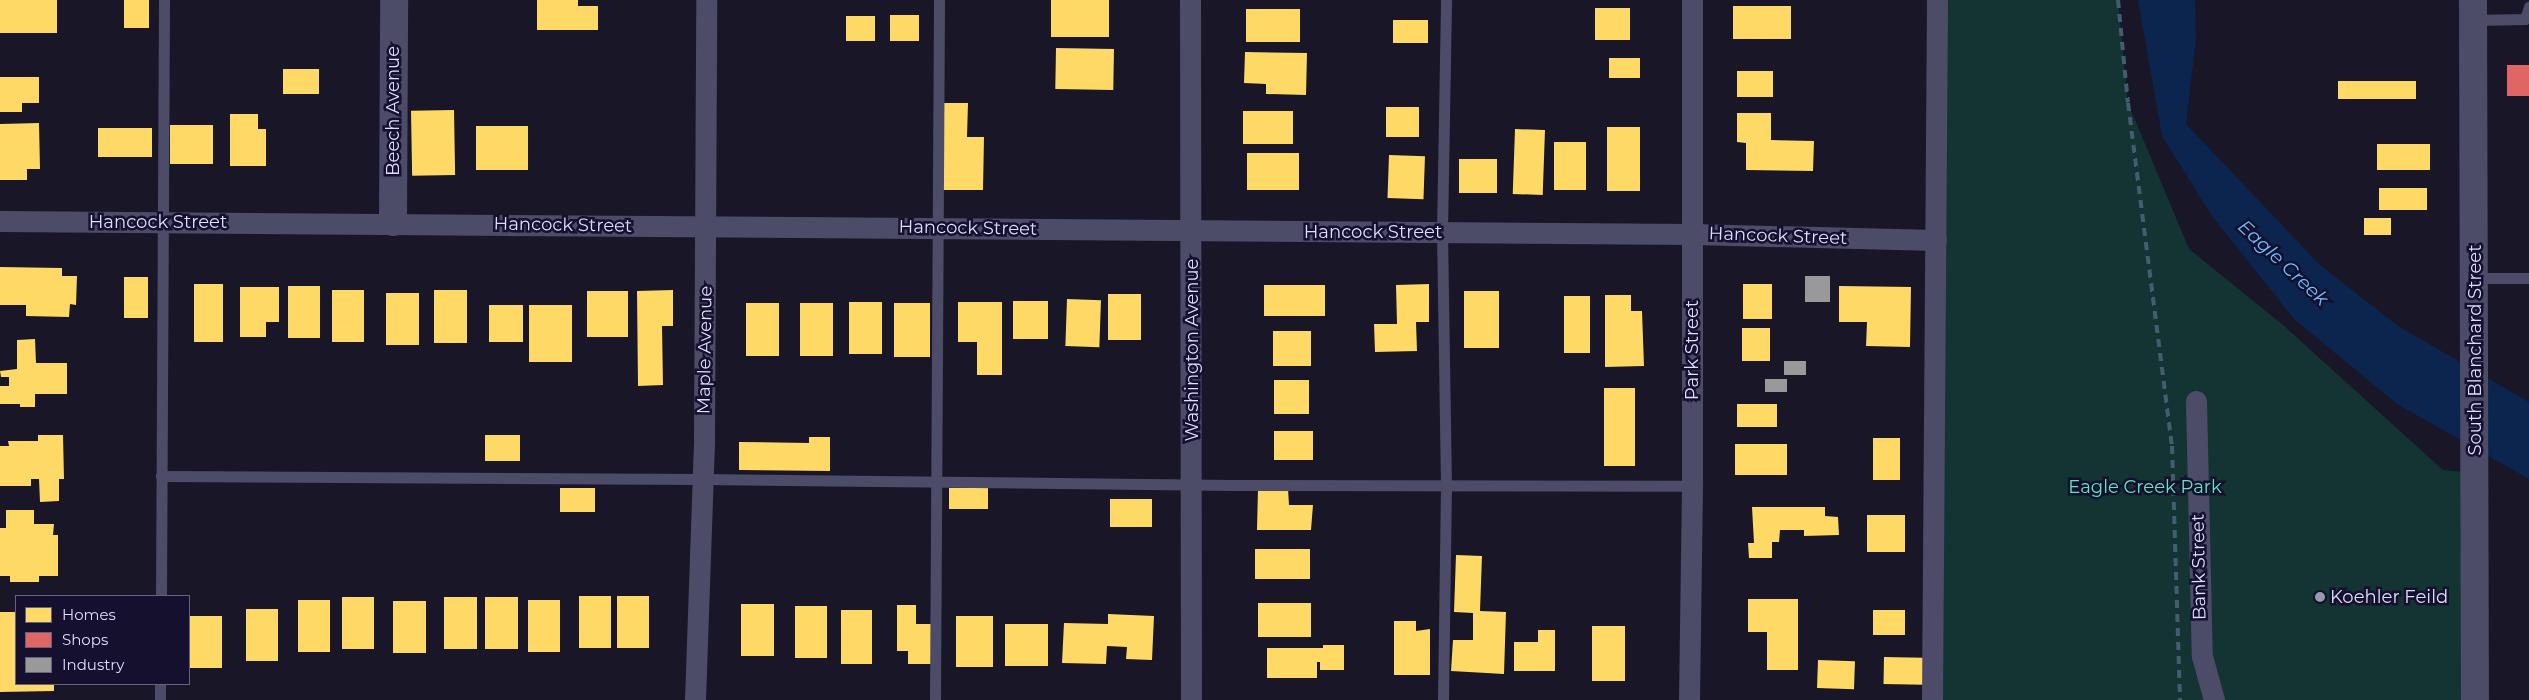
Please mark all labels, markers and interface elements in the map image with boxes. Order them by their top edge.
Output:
street label: Beech Avenue [382,46,404,176]
street label: Hancock Street [89,211,227,233]
street label: Hancock Street [494,213,632,237]
water label: Eagle Creek [2233,215,2333,311]
street label: Hancock Street [899,216,1037,240]
street label: Hancock Street [1304,221,1442,243]
street label: Hancock Street [1708,223,1848,249]
street label: South Blanchard Street [2464,245,2486,455]
street label: Washington Avenue [1181,259,1203,441]
street label: Maple Avenue [693,286,717,414]
street label: Park Street [1681,300,1703,400]
park label: Eagle Creek Park [2068,476,2222,498]
street label: Bank Street [2187,514,2211,620]
place label: Koehler Feild [2330,586,2448,608]
marker: Koehler Feild [2314,591,2326,603]
legend [15,595,190,685]
text: Homes [62,605,116,624]
text: Shops [62,630,108,649]
text: Industry [62,655,124,674]

